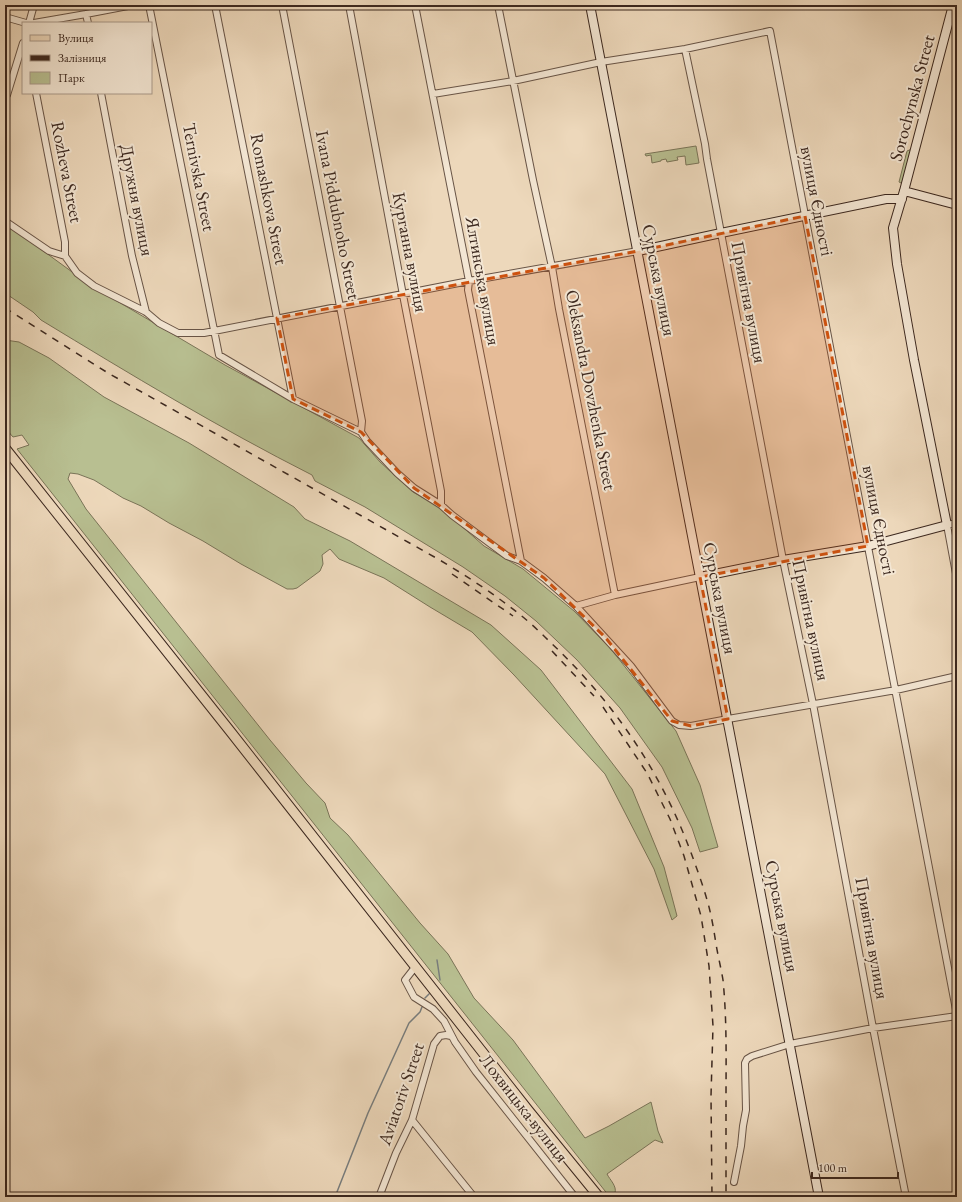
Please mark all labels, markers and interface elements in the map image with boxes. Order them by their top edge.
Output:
legend [22,22,152,94]
text: Вулиця [58,30,94,46]
street label: Sorochynska Street [884,32,940,164]
text: Залізниця [58,50,107,66]
text: Парк [58,70,85,86]
street label: Rozheva Street [46,119,89,225]
street label: Ternivska Street [178,121,221,233]
street label: Ivana Piddubnoho Street [311,128,366,302]
street label: Romashkova Street [246,131,294,267]
street label: Дружня вулиця [115,142,160,258]
street label: вулиця Єдності [796,144,839,258]
street label: Курганна вулиця [388,190,433,314]
street label: Ялтинська вулиця [461,214,506,347]
street label: Сурська вулиця [637,222,682,338]
street label: Привітна вулиця [726,239,773,365]
street label: Oleksandra Dovzhenka Street [561,288,622,492]
street label: вулиця Єдності [858,463,901,577]
street label: Сурська вулиця [698,540,743,656]
street label: Привітна вулиця [787,557,836,683]
street label: Сурська вулиця [760,858,805,974]
street label: Привітна вулиця [850,875,895,1001]
street label: Aviatoriv Street [372,1039,429,1149]
street label: Лохвицька вулиця [475,1049,574,1167]
scale bar [812,1154,898,1180]
text: 100 m [818,1160,848,1176]

